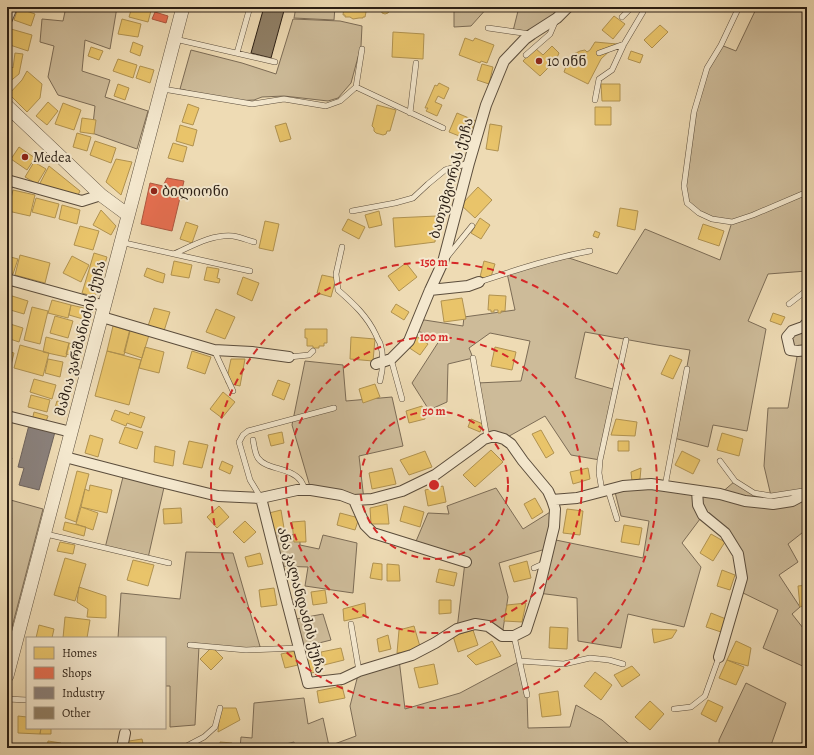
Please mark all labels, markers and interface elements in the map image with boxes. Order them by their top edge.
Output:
place label: 10 ინნ [547,52,587,71]
marker: 10 ინნ [534,56,544,66]
street label: ბათუმგორას ქუჩა [425,115,478,241]
place label: Medea [33,148,72,167]
marker: Medea [20,152,30,162]
place label: ბილიონი [162,182,229,201]
marker: ბილიონი [149,186,159,196]
text: 150 m [420,254,448,270]
street label: მამია ვარშანიძის ქუჩა [51,258,110,418]
text: 100 m [420,329,448,345]
text: 50 m [422,403,446,419]
centre of rings [427,478,441,492]
street label: ანა კალანდაძის ქუჩა [273,525,330,676]
legend [26,637,166,729]
text: Homes [62,645,97,661]
text: Shops [62,665,92,681]
text: Industry [62,685,105,701]
text: Other [62,705,91,721]

